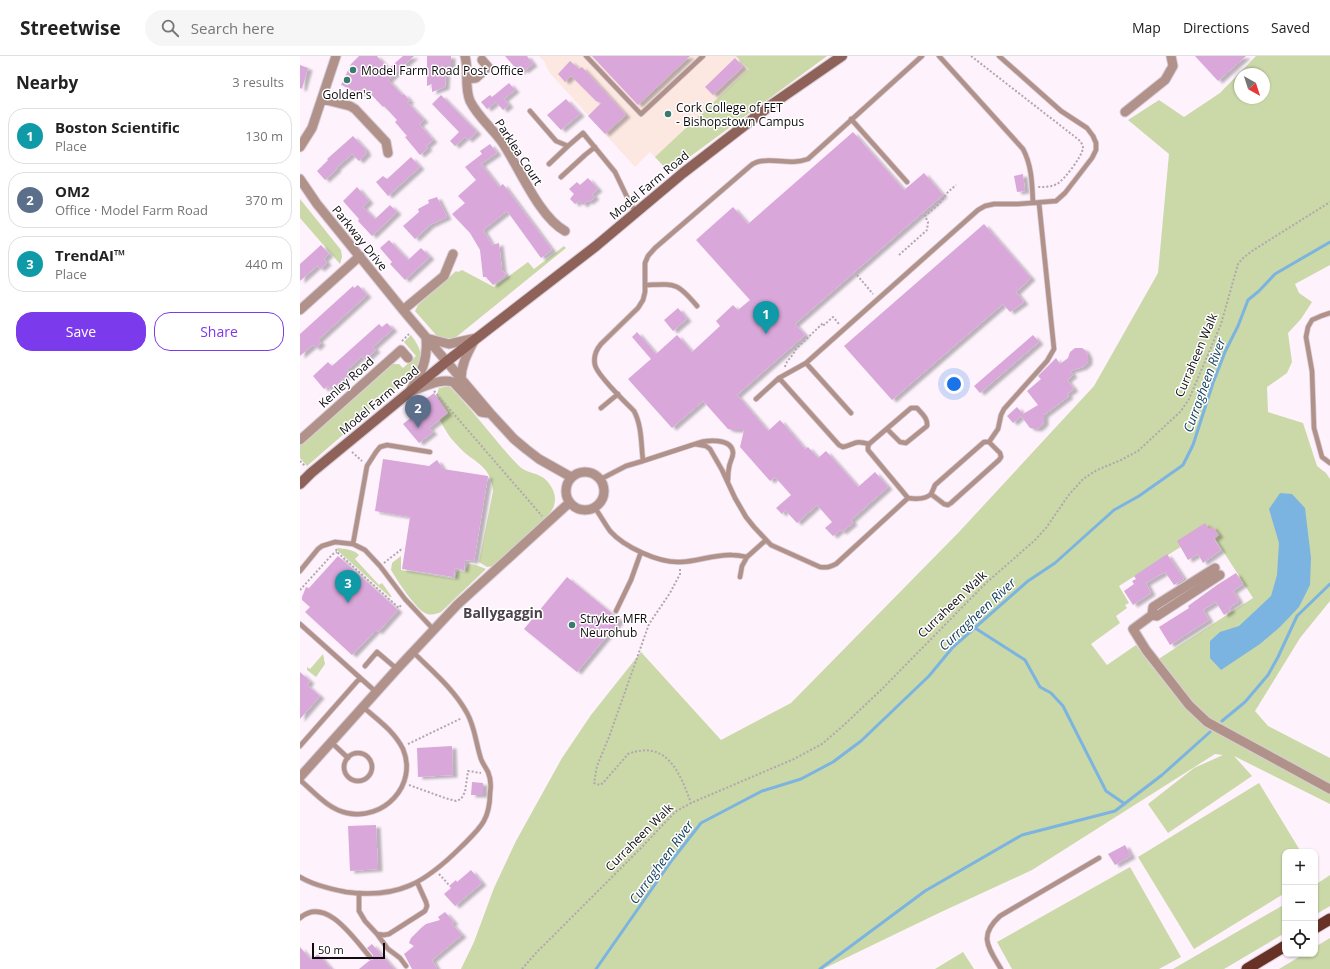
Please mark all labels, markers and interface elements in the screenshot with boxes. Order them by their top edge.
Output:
search box [145,10,425,46]
text: Streetwise [20,15,121,41]
icon: search [159,17,181,39]
text: Search here [191,18,274,38]
text: Map [1132,18,1161,37]
text: Directions [1183,18,1249,37]
text: Saved [1271,18,1310,37]
place label: Model Farm Road Post Office [361,62,524,79]
marker: Model Farm Road Post Office [348,65,358,75]
north arrow [1234,68,1270,104]
text: Nearby [16,71,78,94]
text: 3 results [232,73,284,91]
marker: Golden's [342,75,352,85]
place label: Golden's [323,86,372,103]
place label: Cork College of FET - Bishopstown Campus [676,99,804,130]
marker: Cork College of FET - Bishopstown Campus [663,109,673,119]
street label: Parklea Court [491,116,547,188]
text: Boston Scientific [55,117,180,137]
text: 1 [26,127,34,145]
text: 130 m [245,127,283,145]
text: Place [55,137,87,155]
street label: Model Farm Road [606,147,692,223]
text: OM2 [55,181,90,201]
text: 2 [26,191,34,209]
text: 370 m [245,191,283,209]
text: Office · Model Farm Road [55,201,208,219]
street label: Parkway Drive [328,202,392,274]
text: TrendAI™ [55,245,126,265]
text: 3 [26,255,34,273]
text: 440 m [245,255,283,273]
text: Place [55,265,87,283]
pin: 1 [753,301,779,334]
street label: Curraheen Walk [1171,310,1222,400]
button: Save [16,312,146,351]
button: Share [154,312,284,351]
water label: Curragheen River [1179,335,1230,435]
street label: Kenley Road [315,353,377,411]
street label: Model Farm Road [336,362,422,438]
your location [944,374,964,394]
pin: 2 [405,395,431,428]
street label: Curraheen Walk [914,566,991,641]
pin: 3 [335,570,361,603]
water label: Curragheen River [935,573,1020,654]
district label: Ballygaggin [463,603,543,622]
place label: Stryker MFR Neurohub [580,610,648,641]
marker: Stryker MFR Neurohub [567,620,577,630]
street label: Curraheen Walk [601,799,677,875]
water label: Curragheen River [625,816,698,907]
map controls [1282,849,1318,957]
button: + [1282,849,1318,885]
button: − [1282,885,1318,921]
button: locate [1282,921,1318,957]
scale bar [312,941,385,960]
text: 50 m [318,942,344,957]

